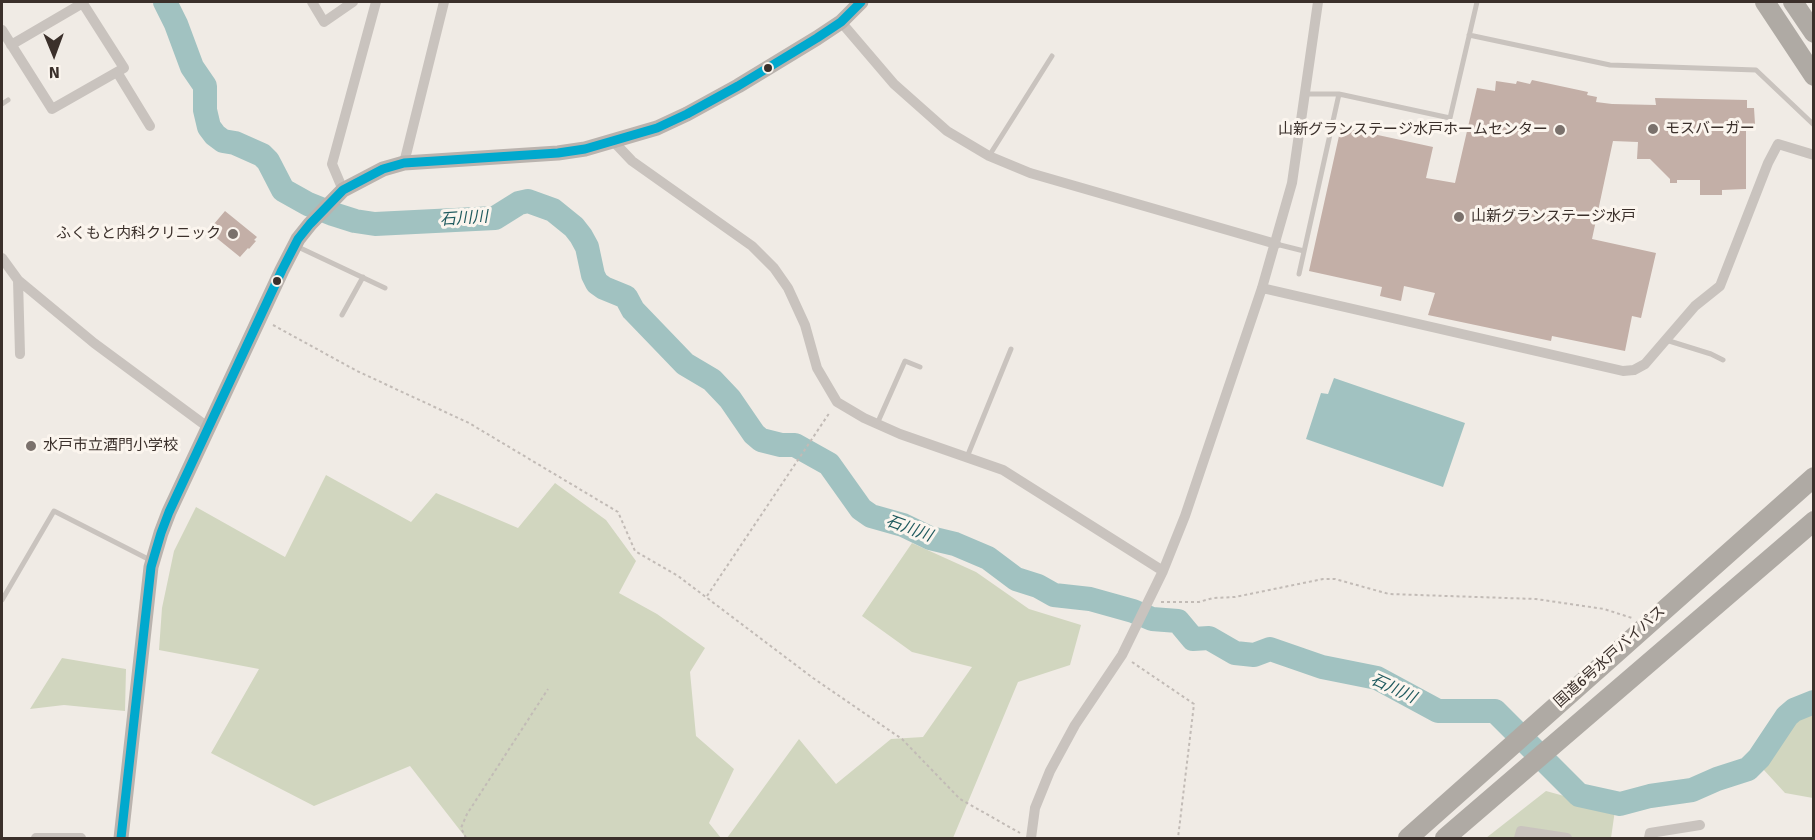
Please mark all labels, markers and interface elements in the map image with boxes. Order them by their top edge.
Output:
north arrow [24,24,84,84]
text: N [49,62,60,82]
unlabelled marker [762,62,774,74]
place label: モスバーガー [1665,120,1755,138]
place label: 山新グランステージ水戸ホームセンター [1278,121,1548,139]
marker: モスバーガー [1646,122,1660,136]
marker: 山新グランステージ水戸ホームセンター [1553,123,1567,137]
water label: 石川川 [439,208,489,230]
place label: 山新グランステージ水戸 [1471,208,1636,226]
marker: 山新グランステージ水戸 [1452,210,1466,224]
place label: ふくもと内科クリニック [56,225,221,243]
marker: ふくもと内科クリニック [226,227,240,241]
unlabelled marker [271,275,283,287]
place label: 水戸市立酒門小学校 [43,437,178,455]
marker: 水戸市立酒門小学校 [24,439,38,453]
water label: 石川川 [883,512,935,546]
street label: 国道6号水戸バイパス [1551,602,1669,712]
water label: 石川川 [1367,670,1419,708]

